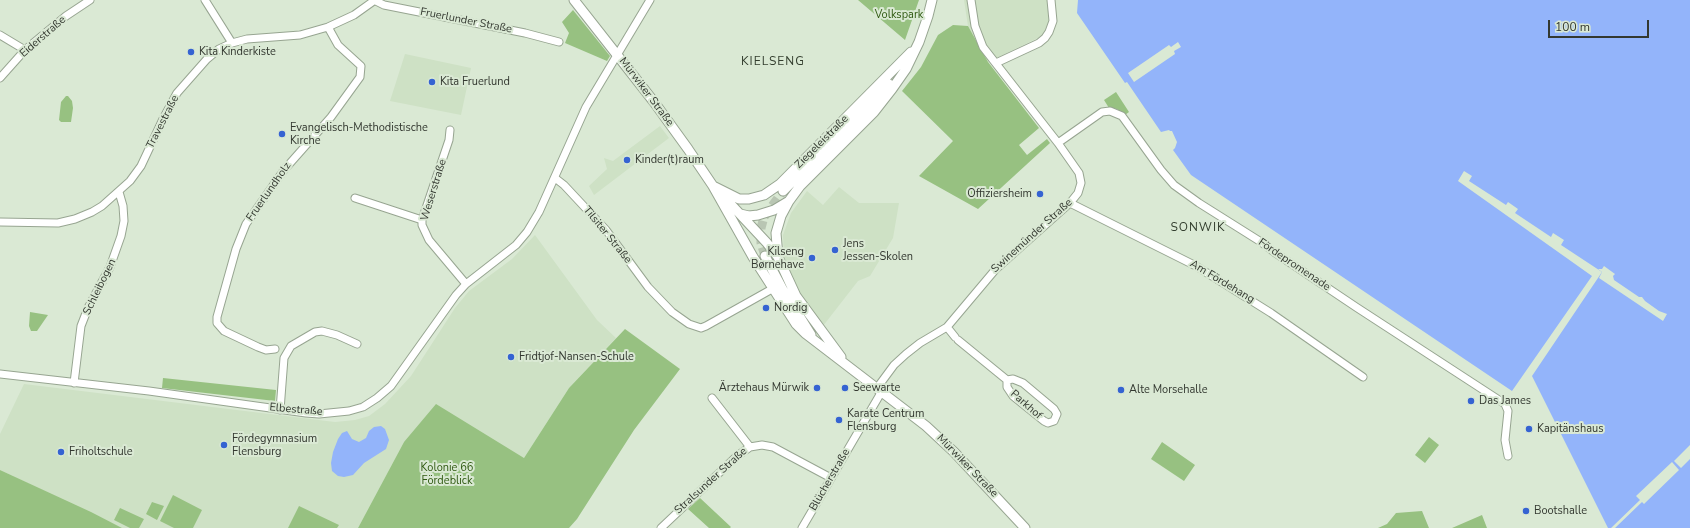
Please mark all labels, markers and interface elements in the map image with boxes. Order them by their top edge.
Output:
street label: Fruerlunder Straße [419,6,513,36]
park label: Volkspark [875,8,923,22]
scale bar [1550,12,1651,38]
street label: Eiderstraße [17,13,69,61]
text: 100 m [1555,19,1590,35]
place label: Kita Kinderkiste [199,45,276,59]
marker: Kita Kinderkiste [186,47,196,57]
street label: Mürwiker Straße [616,55,676,129]
district label: KIELSENG [741,55,805,69]
place label: Kita Fruerlund [440,75,510,89]
marker: Kita Fruerlund [427,77,437,87]
street label: Travestraße [144,93,182,151]
street label: Ziegeleistraße [793,113,851,171]
place label: Evangelisch-Methodistische Kirche [290,121,428,147]
marker: Evangelisch-Methodistische Kirche [277,129,287,139]
place label: Kinder(t)raum [635,153,704,167]
marker: Kinder(t)raum [622,155,632,165]
street label: Weserstraße [418,158,450,222]
street label: Fruerlundholz [244,160,294,224]
place label: Offiziersheim [967,187,1032,201]
marker: Offiziersheim [1035,189,1045,199]
street label: Swinemünder Straße [989,196,1075,276]
street label: Tilsiter Straße [580,204,634,266]
district label: SONWIK [1170,221,1226,235]
street label: Fördepromenade [1255,236,1333,294]
place label: Jens Jessen-Skolen [843,237,913,263]
place label: Kilseng Børnehave [751,245,804,271]
marker: Jens Jessen-Skolen [830,245,840,255]
marker: Kilseng Børnehave [807,253,817,263]
street label: Schleibogen [81,257,119,317]
street label: Am Fördehang [1187,258,1257,306]
place label: Nordig [774,301,808,315]
marker: Nordig [761,303,771,313]
place label: Fridtjof-Nansen-Schule [519,350,634,364]
marker: Fridtjof-Nansen-Schule [506,352,516,362]
place label: Ärztehaus Mürwik [719,381,809,395]
place label: Seewarte [853,381,900,395]
marker: Ärztehaus Mürwik [812,383,822,393]
marker: Seewarte [840,383,850,393]
place label: Alte Morsehalle [1129,383,1208,397]
marker: Alte Morsehalle [1116,385,1126,395]
street label: Parkhof [1007,388,1045,422]
place label: Das James [1479,394,1531,408]
marker: Das James [1466,396,1476,406]
street label: Elbestraße [269,401,323,419]
place label: Karate Centrum Flensburg [847,407,924,433]
marker: Karate Centrum Flensburg [834,415,844,425]
place label: Kapitänshaus [1537,422,1603,436]
marker: Kapitänshaus [1524,424,1534,434]
place label: Fördegymnasium Flensburg [232,432,317,458]
street label: Mürwiker Straße [934,432,1000,500]
marker: Fördegymnasium Flensburg [219,440,229,450]
place label: Friholtschule [69,445,133,459]
street label: Stralsunder Straße [672,445,750,517]
marker: Friholtschule [56,447,66,457]
street label: Blücherstraße [807,447,853,513]
park label: Kolonie 66 Fördeblick [421,461,473,487]
place label: Bootshalle [1534,504,1587,518]
marker: Bootshalle [1521,506,1531,516]

